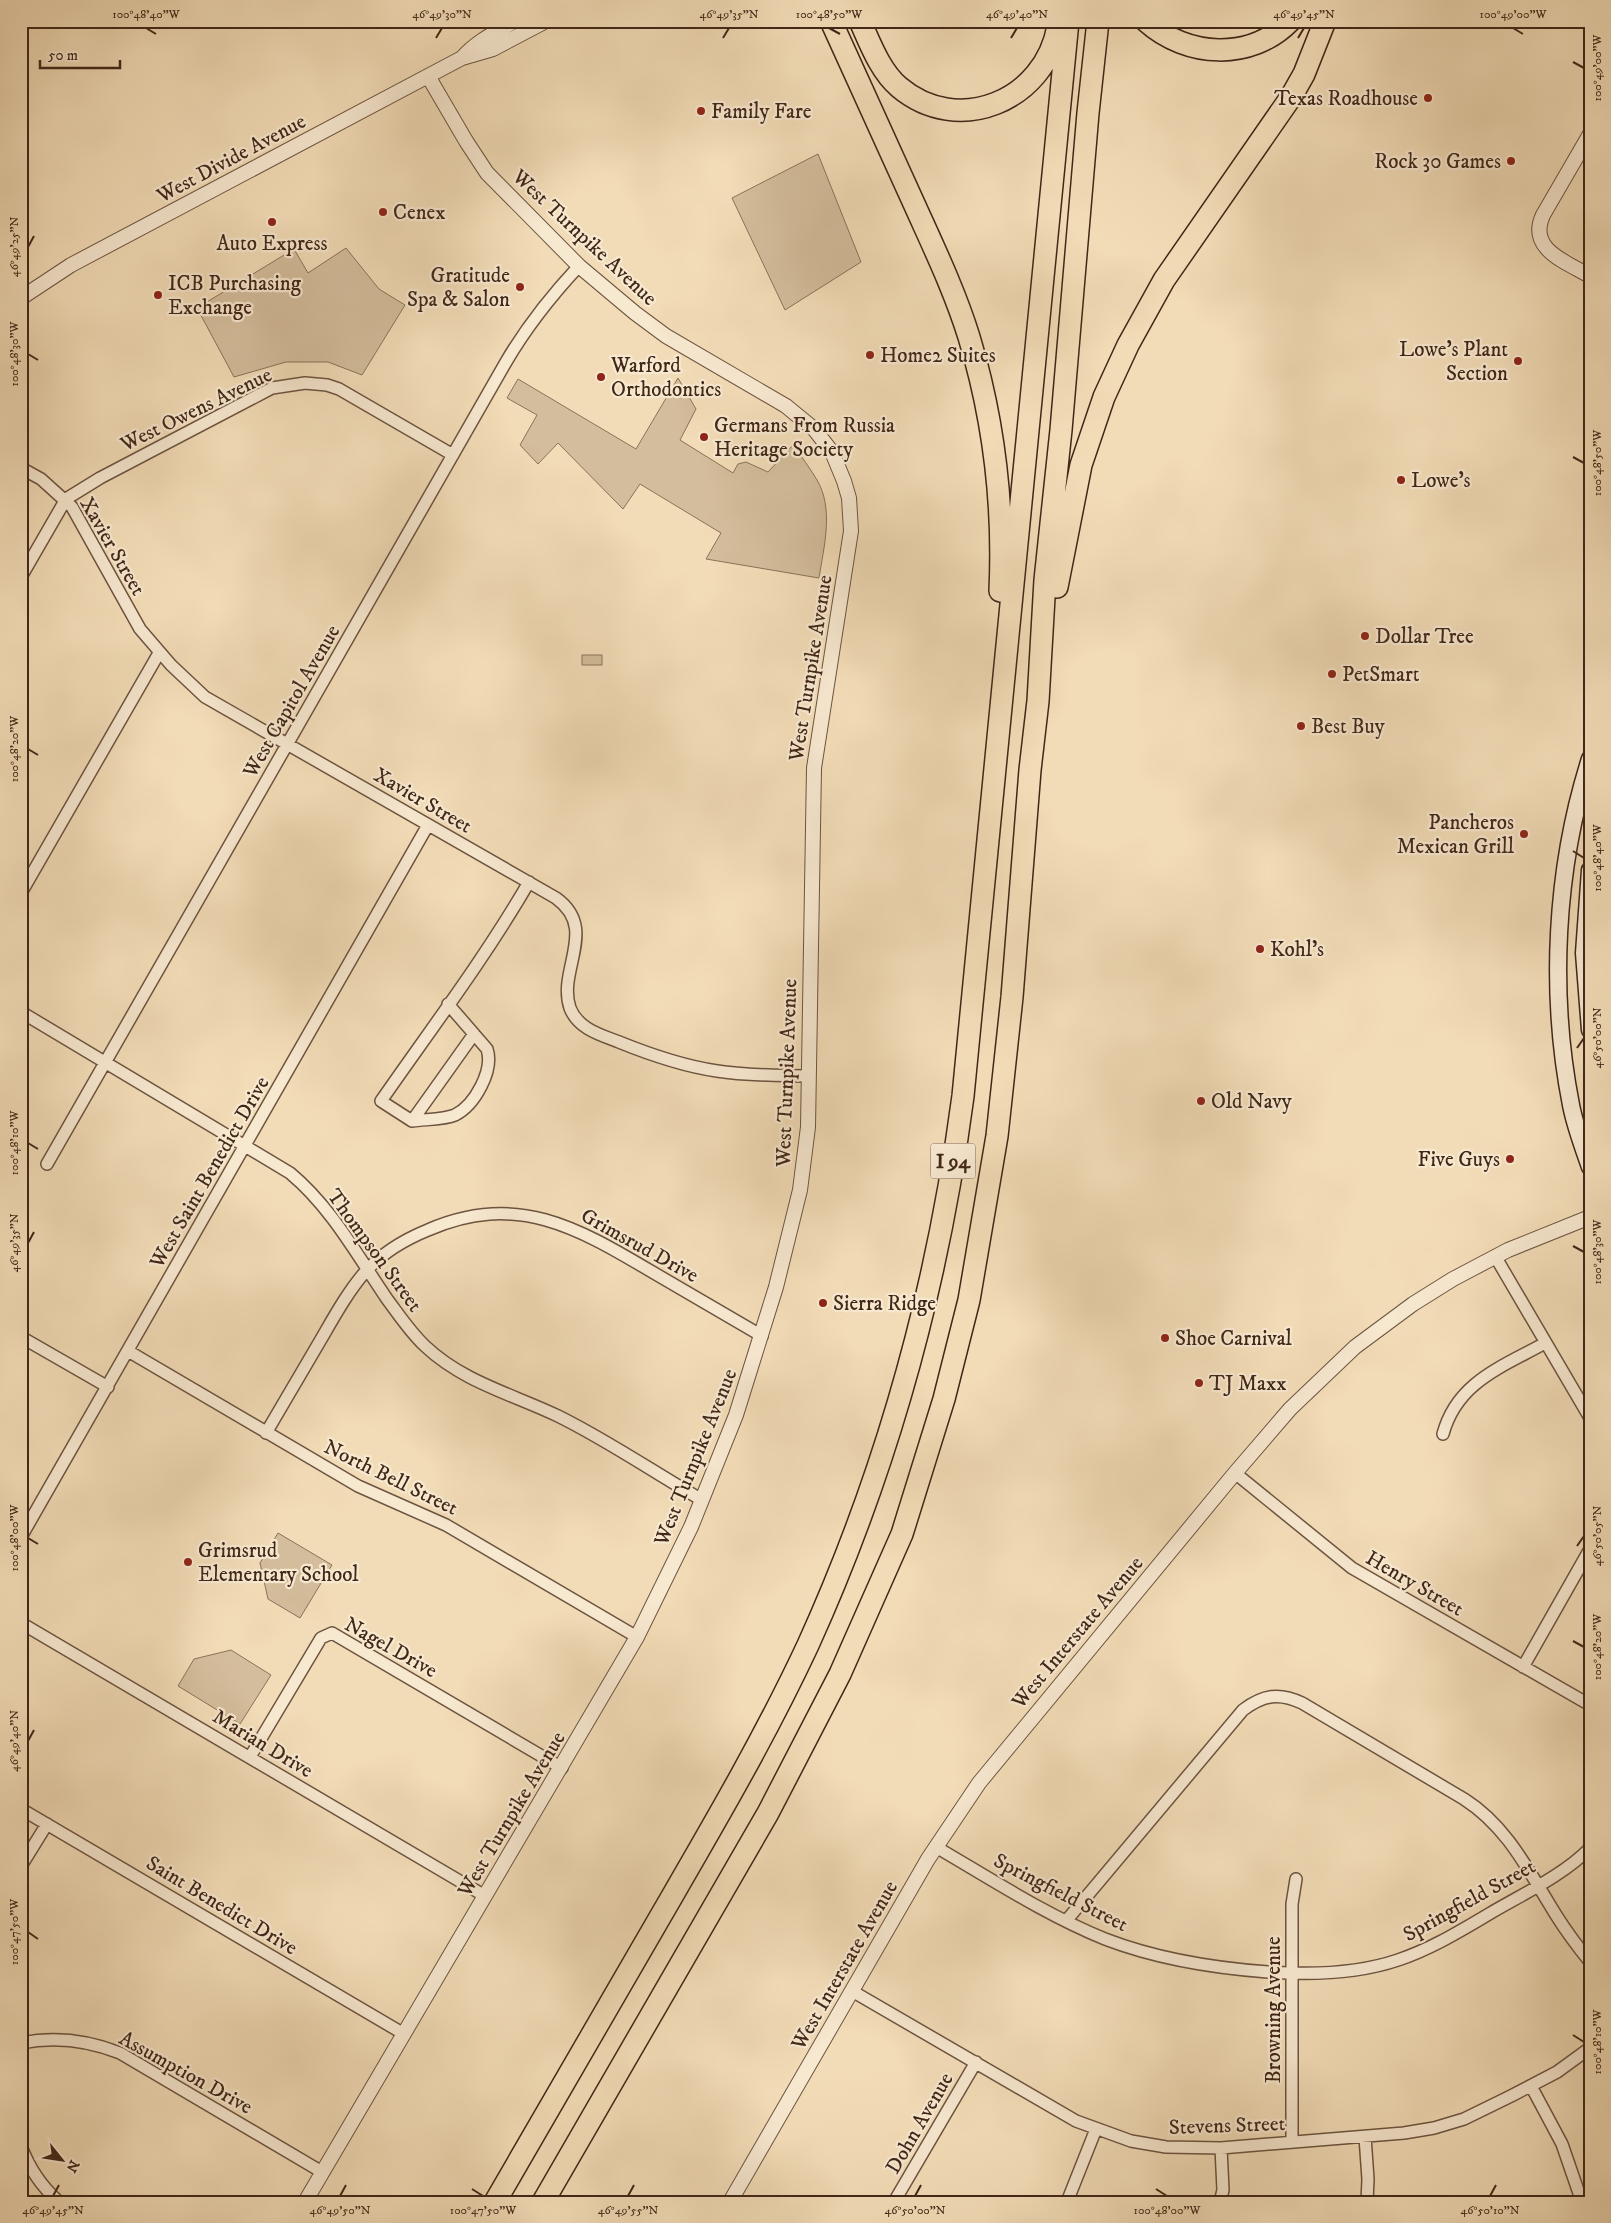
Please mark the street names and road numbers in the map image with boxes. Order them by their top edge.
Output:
street label: West Divide Avenue [152,109,311,210]
street label: West Turnpike Avenue [506,163,662,312]
street label: West Owens Avenue [116,362,277,458]
street label: Xavier Street [74,493,151,601]
street label: West Turnpike Avenue [783,573,839,764]
street label: West Capitol Avenue [237,620,346,783]
street label: Xavier Street [369,762,477,840]
street label: West Turnpike Avenue [771,978,803,1169]
street label: West Saint Benedict Drive [144,1072,276,1274]
road number: I 94 [930,1144,976,1178]
street label: Thompson Street [321,1184,428,1317]
street label: Grimsrud Drive [576,1203,703,1289]
street label: West Turnpike Avenue [648,1365,743,1551]
street label: North Bell Street [319,1434,462,1522]
street label: Henry Street [1361,1545,1468,1622]
street label: West Interstate Avenue [1006,1551,1149,1715]
street label: Nagel Drive [340,1612,442,1684]
street label: Marian Drive [208,1704,318,1784]
street label: West Turnpike Avenue [452,1727,572,1903]
street label: Springfield Street [989,1848,1132,1938]
street label: Saint Benedict Drive [141,1850,302,1961]
street label: Springfield Street [1399,1854,1540,1948]
street label: West Interstate Avenue [785,1876,904,2056]
street label: Browning Avenue [1261,1936,1287,2084]
street label: Assumption Drive [114,2026,257,2120]
street label: Dohn Avenue [880,2068,959,2179]
street label: Stevens Street [1168,2111,1286,2141]

